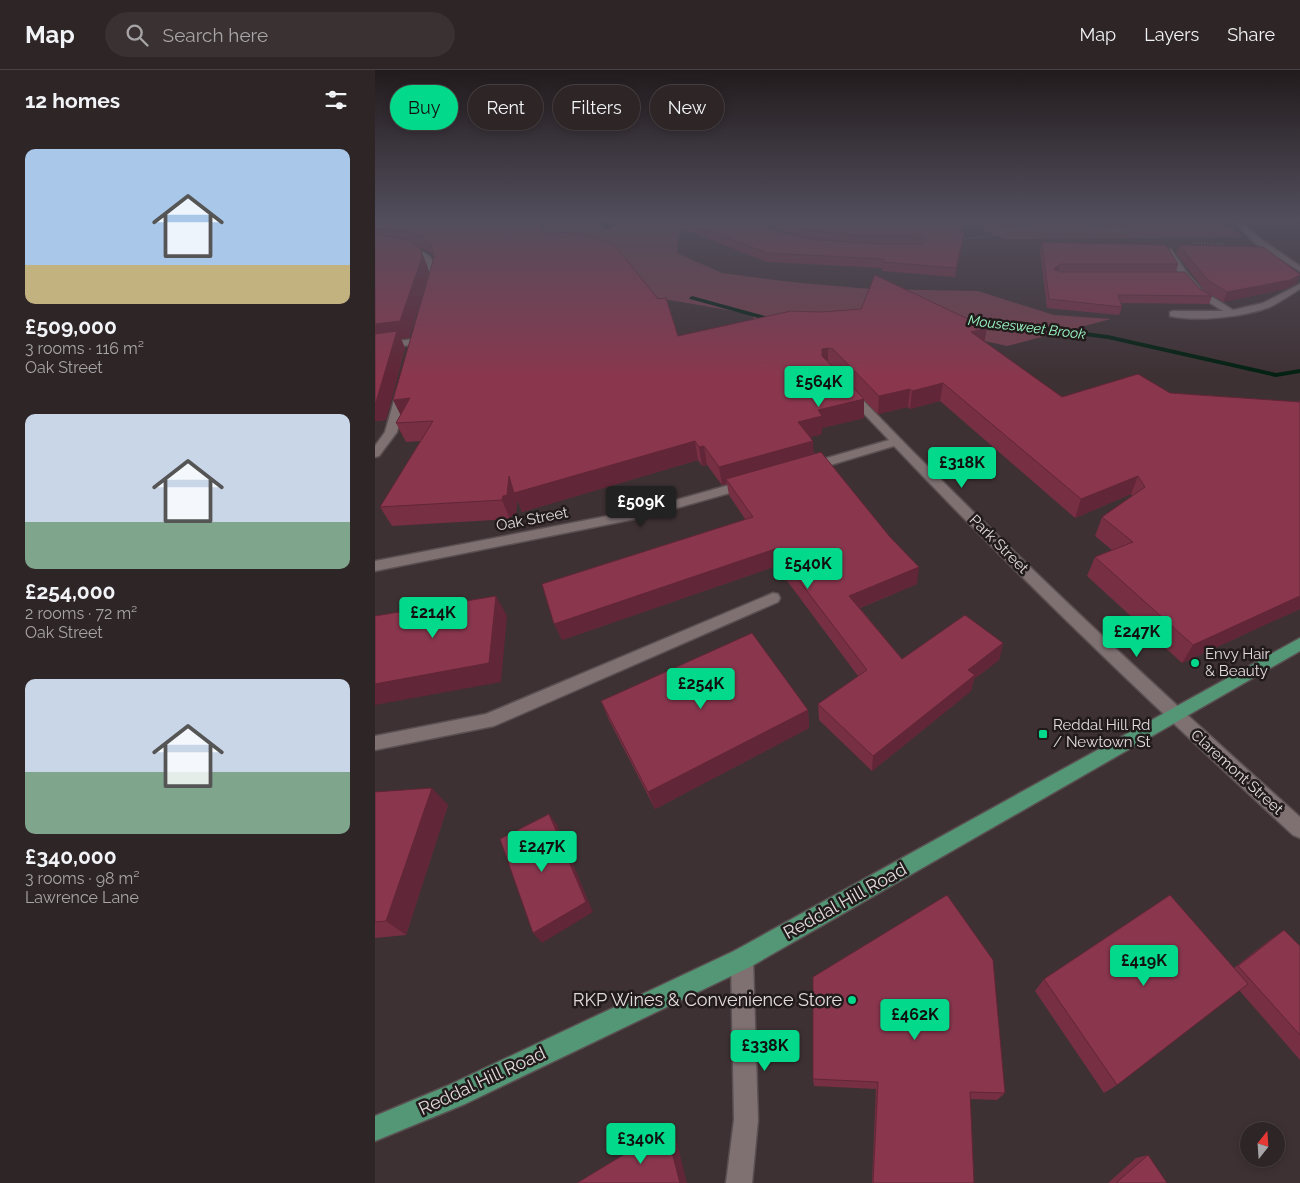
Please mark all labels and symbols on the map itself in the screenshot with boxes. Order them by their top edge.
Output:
water label: Mousesweet Brook [967,312,1087,342]
pin: £564K [784,366,854,408]
pin: £318K [927,446,997,489]
pin: £509K [606,486,676,528]
street label: Oak Street [495,503,569,535]
street label: Park Street [966,511,1032,577]
pin: £540K [773,548,843,590]
pin: £214K [398,596,468,639]
pin: £247K [1102,616,1172,658]
place label: Envy Hair & Beauty [1205,645,1271,680]
marker: Envy Hair & Beauty [1189,657,1201,669]
pin: £254K [666,668,736,710]
place label: Reddal Hill Rd / Newtown St [1053,716,1150,751]
street label: Claremont Street [1187,726,1287,818]
marker: Reddal Hill Rd / Newtown St [1037,728,1049,740]
pin: £247K [507,830,577,873]
street label: Reddal Hill Road [780,858,910,943]
pin: £419K [1109,944,1179,987]
place label: RKP Wines & Convenience Store [573,989,842,1010]
marker: RKP Wines & Convenience Store [846,994,858,1006]
pin: £462K [880,998,950,1041]
pin: £338K [730,1030,800,1072]
street label: Reddal Hill Road [415,1042,548,1119]
pin: £340K [606,1122,676,1165]
north arrow [1240,1122,1285,1168]

